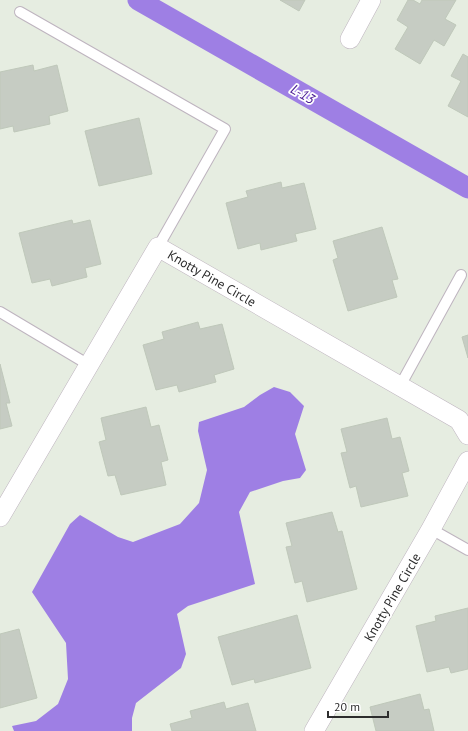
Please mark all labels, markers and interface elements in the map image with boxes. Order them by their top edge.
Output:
water label: L-13 [288,80,319,108]
street label: Knotty Pine Circle [165,246,259,311]
street label: Knotty Pine Circle [360,550,425,644]
scale bar [328,693,388,719]
text: 20 m [334,699,360,714]

